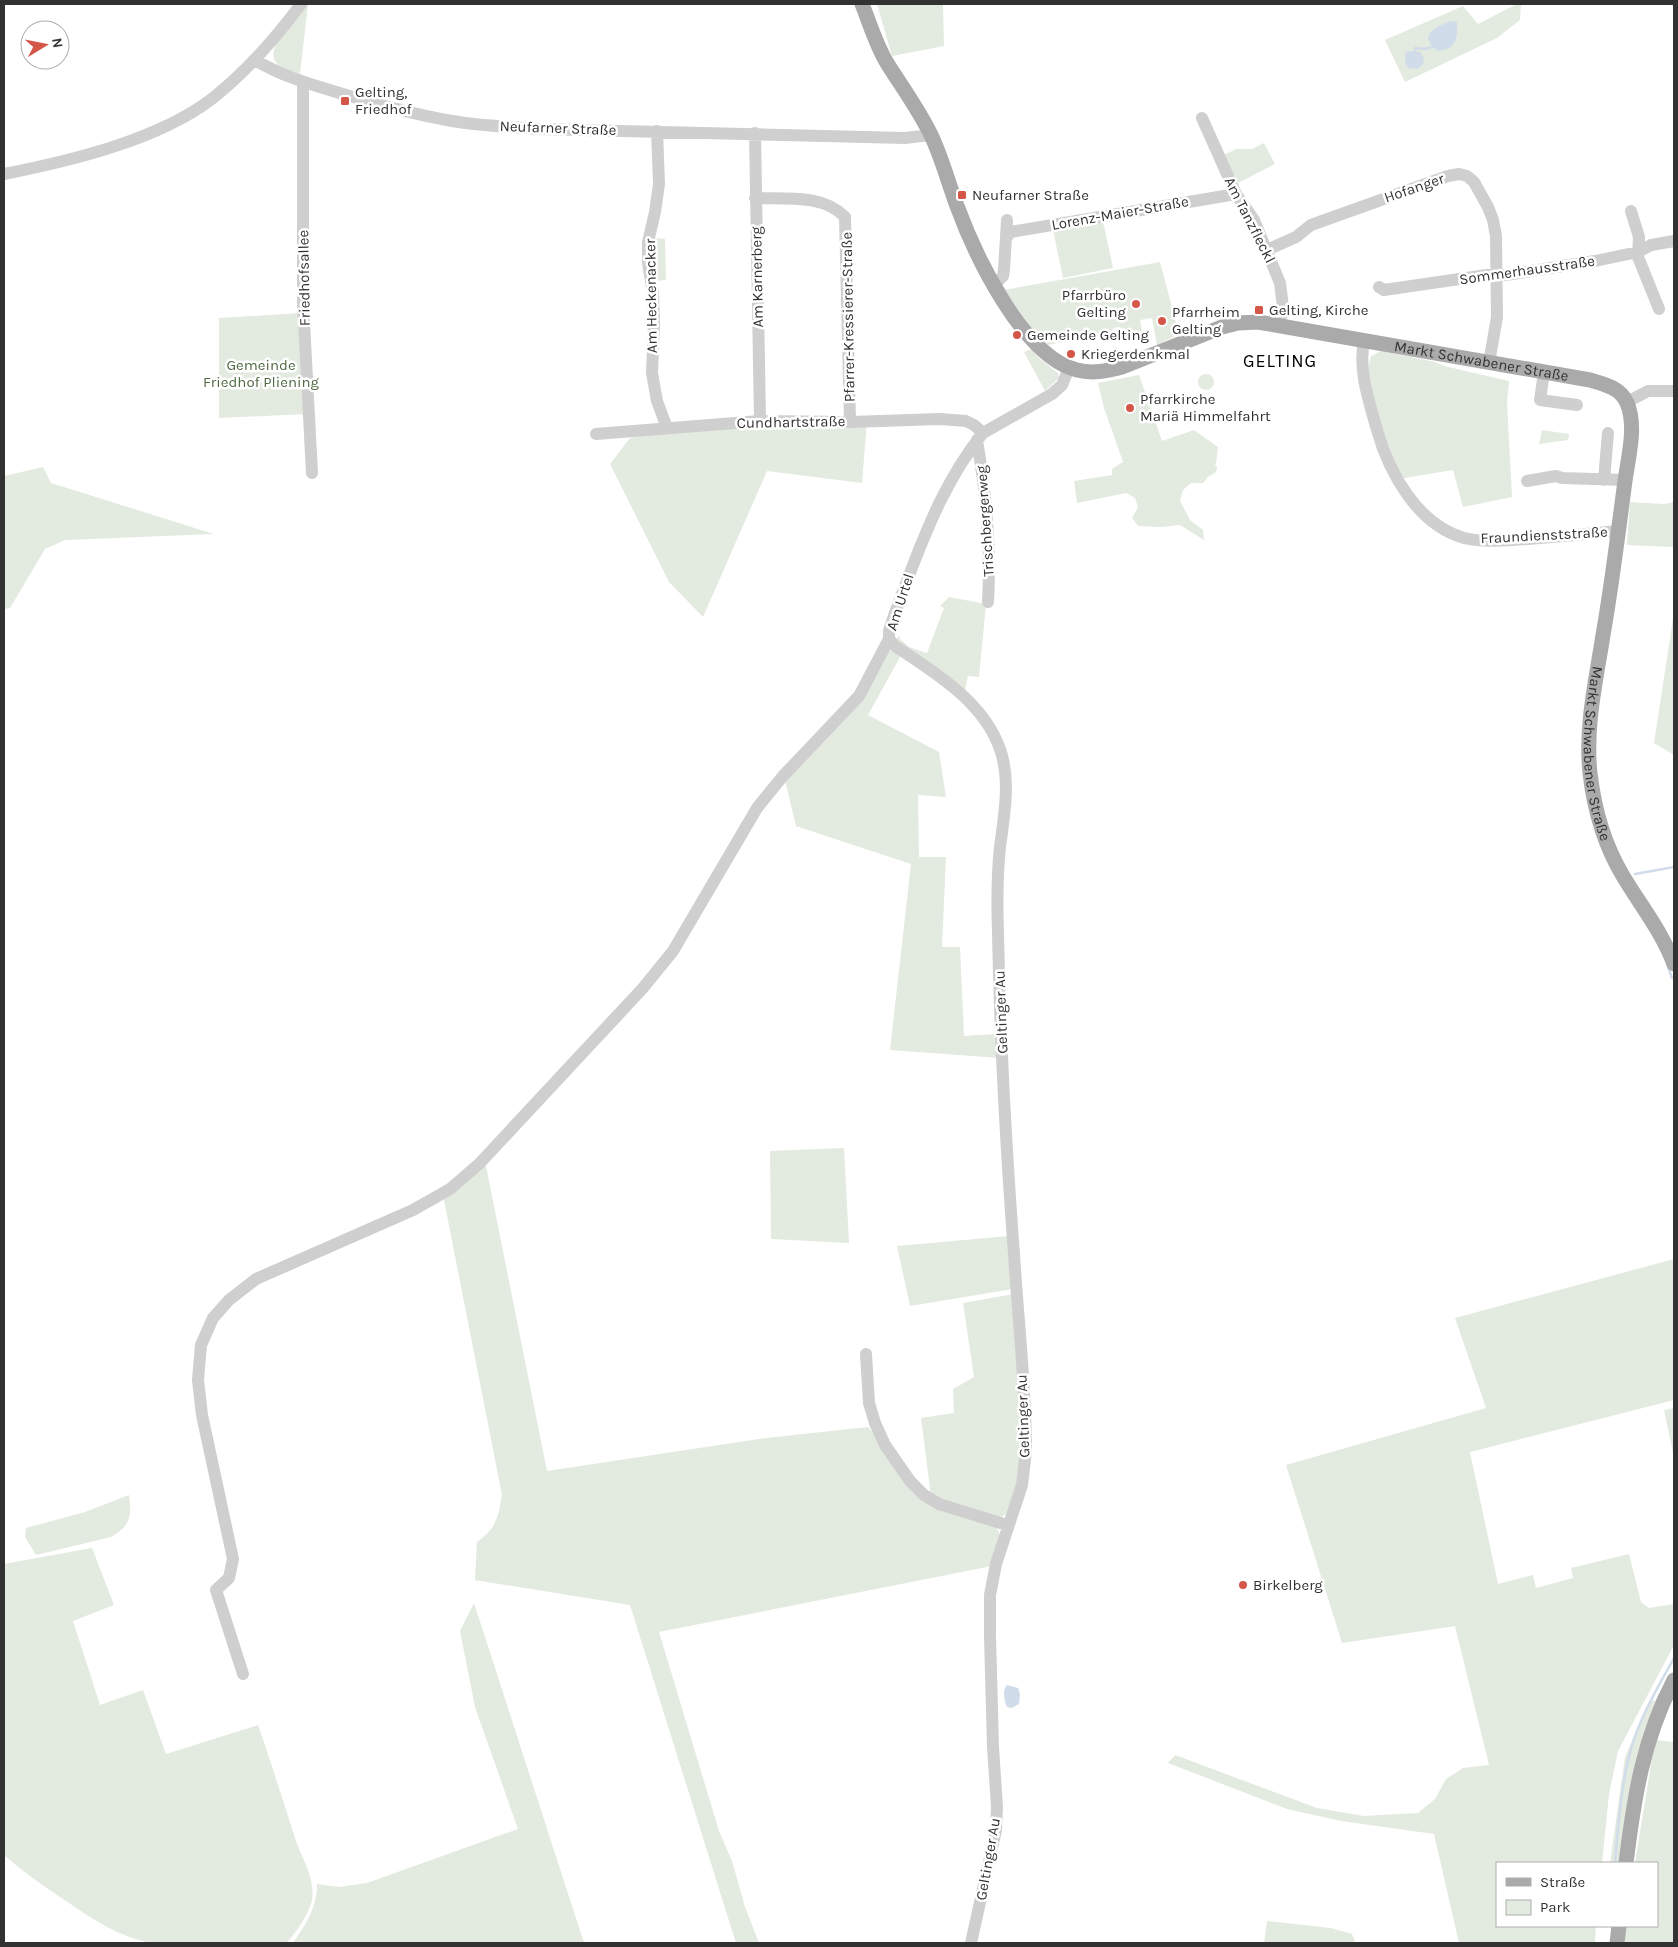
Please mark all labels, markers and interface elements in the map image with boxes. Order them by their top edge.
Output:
north arrow [20,20,70,70]
text: N [48,36,67,49]
place label: Gelting, Friedhof [355,83,413,118]
marker: Gelting, Friedhof [339,95,351,107]
street label: Neufarner Straße [499,117,617,139]
street label: Hofanger [1382,169,1447,207]
street label: Am Tanzfleckl [1221,174,1279,266]
place label: Neufarner Straße [972,186,1089,204]
marker: Neufarner Straße [956,189,968,201]
street label: Lorenz-Maier-Straße [1050,192,1190,234]
street label: Am Karnerberg [747,226,767,328]
street label: Friedhofsallee [294,230,314,326]
street label: Pfarrer-Kressierer-Straße [838,232,858,402]
street label: Am Heckenacker [641,238,661,353]
street label: Sommerhausstraße [1458,252,1596,288]
place label: Pfarrbüro Gelting [1062,286,1127,321]
marker: Pfarrbüro Gelting [1130,298,1142,310]
place label: Gelting, Kirche [1269,301,1368,319]
place label: Pfarrheim Gelting [1172,303,1240,338]
marker: Gelting, Kirche [1253,304,1265,316]
marker: Pfarrheim Gelting [1156,315,1168,327]
place label: Gemeinde Gelting [1027,326,1149,344]
marker: Gemeinde Gelting [1011,329,1023,341]
street label: Markt Schwabener Straße [1393,337,1570,385]
place label: Kriegerdenkmal [1081,345,1190,363]
marker: Kriegerdenkmal [1065,348,1077,360]
district label: GELTING [1243,350,1317,372]
park label: Gemeinde Friedhof Pliening [203,356,320,391]
place label: Pfarrkirche Mariä Himmelfahrt [1140,390,1271,425]
marker: Pfarrkirche Mariä Himmelfahrt [1124,402,1136,414]
street label: Cundhartstraße [736,412,846,432]
street label: Trischbergerweg [972,464,998,577]
street label: Fraundienststraße [1480,523,1608,547]
street label: Am Urtel [882,571,918,633]
street label: Markt Schwabener Straße [1580,665,1614,843]
street label: Geltinger Au [991,970,1011,1054]
street label: Geltinger Au [1013,1374,1033,1458]
place label: Birkelberg [1253,1576,1323,1594]
marker: Birkelberg [1237,1579,1249,1591]
street label: Geltinger Au [972,1816,1004,1902]
legend [1496,1862,1658,1927]
text: Straße [1540,1873,1585,1891]
text: Park [1540,1898,1570,1916]

